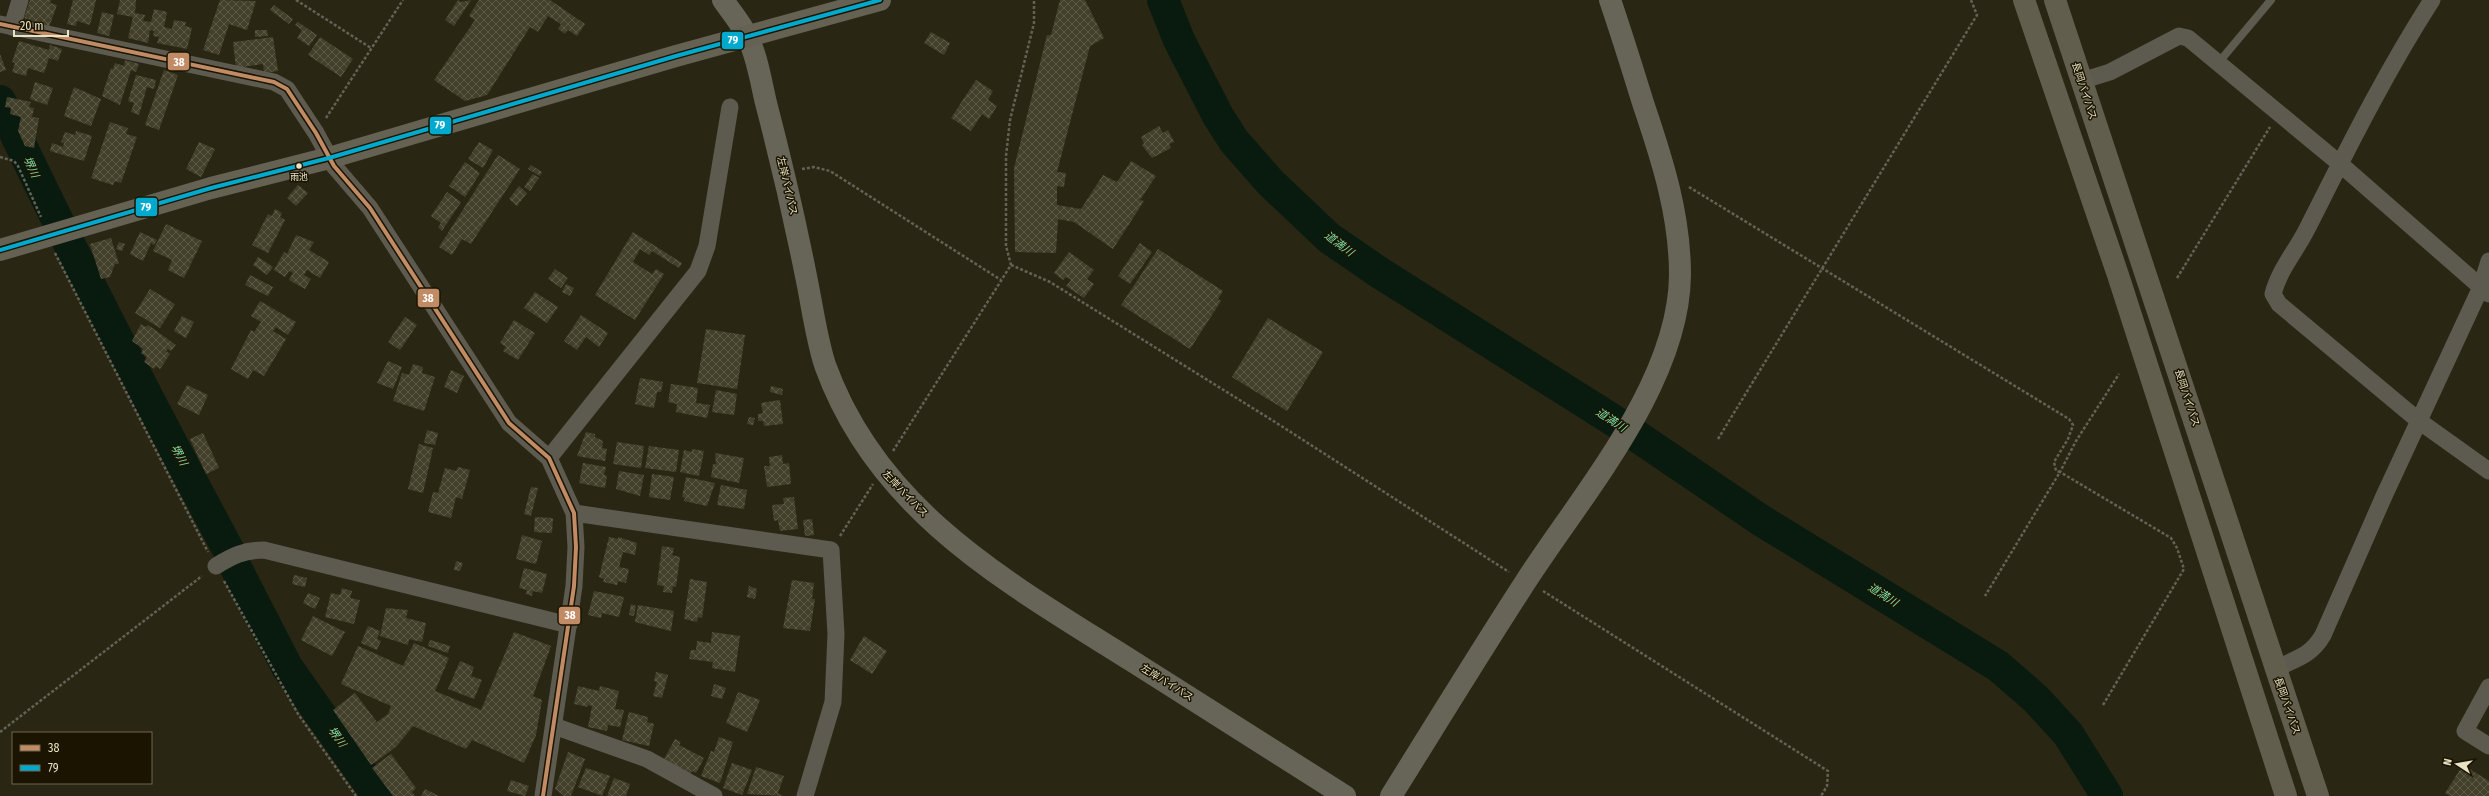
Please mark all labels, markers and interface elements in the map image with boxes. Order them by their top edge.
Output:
scale bar [14,12,68,38]
text: 20 m [20,19,44,33]
line badge: 79 [721,31,744,50]
text: 79 [728,34,738,47]
line badge: 38 [167,52,190,71]
text: 38 [172,56,185,69]
street label: 長岡バイパス [2069,61,2099,121]
line badge: 79 [429,116,452,135]
text: 79 [435,119,445,132]
water label: 堺川 [20,154,42,181]
street label: 左岸バイパス [774,156,800,216]
marker: 雨池 [294,161,304,171]
place label: 雨池 [290,172,308,182]
line badge: 79 [135,197,158,217]
text: 79 [141,201,151,214]
water label: 道満川 [1322,229,1357,260]
line badge: 38 [417,288,440,308]
text: 38 [421,292,434,305]
street label: 長岡バイパス [2172,368,2202,428]
water label: 道満川 [1594,406,1629,435]
water label: 堺川 [168,442,190,469]
street label: 左岸バイパス [880,468,930,520]
water label: 道満川 [1866,581,1901,610]
line badge: 38 [558,606,581,625]
text: 38 [563,609,576,622]
street label: 左岸バイパス [1138,662,1196,704]
street label: 長岡バイパス [2272,676,2302,736]
water label: 堺川 [325,724,349,751]
legend [12,732,152,784]
text: 38 [48,741,59,755]
north arrow [2437,744,2477,784]
text: N [2441,757,2455,767]
text: 79 [48,761,59,775]

